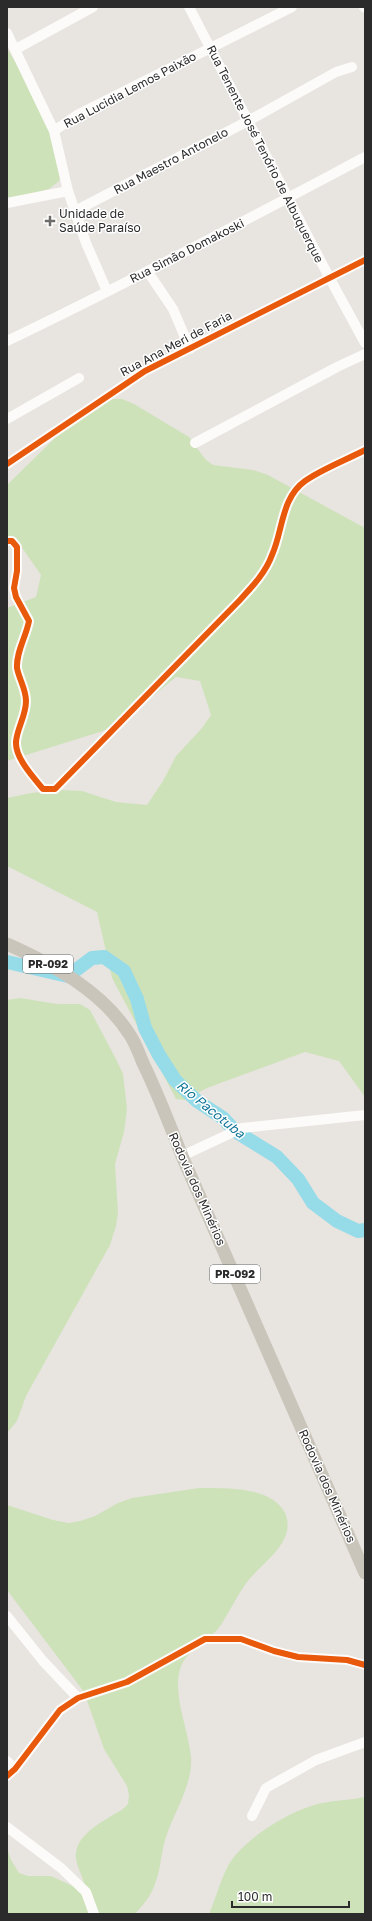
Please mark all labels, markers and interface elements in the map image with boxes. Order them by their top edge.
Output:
street label: Rua Tenente José Tenório de Albuquerque [204,42,327,265]
street label: Rua Lucidia Lemos Paixão [61,48,199,131]
street label: Rua Maestro Antonelo [111,124,231,197]
place label: Unidade de Saúde Paraíso [59,206,141,235]
marker: Unidade de Saúde Paraíso [44,215,56,227]
street label: Rua Simão Domakoski [127,215,247,286]
street label: Rua Ana Meri de Faria [117,308,234,379]
road number: PR-092 [23,955,73,973]
water label: Rio Pacotuba [174,1077,249,1142]
street label: Rodovia dos Minérios [166,1130,229,1248]
road number: PR-092 [210,1265,260,1283]
street label: Rodovia dos Minérios [296,1427,359,1545]
scale bar [232,1883,349,1909]
text: 100 m [238,1889,272,1904]

